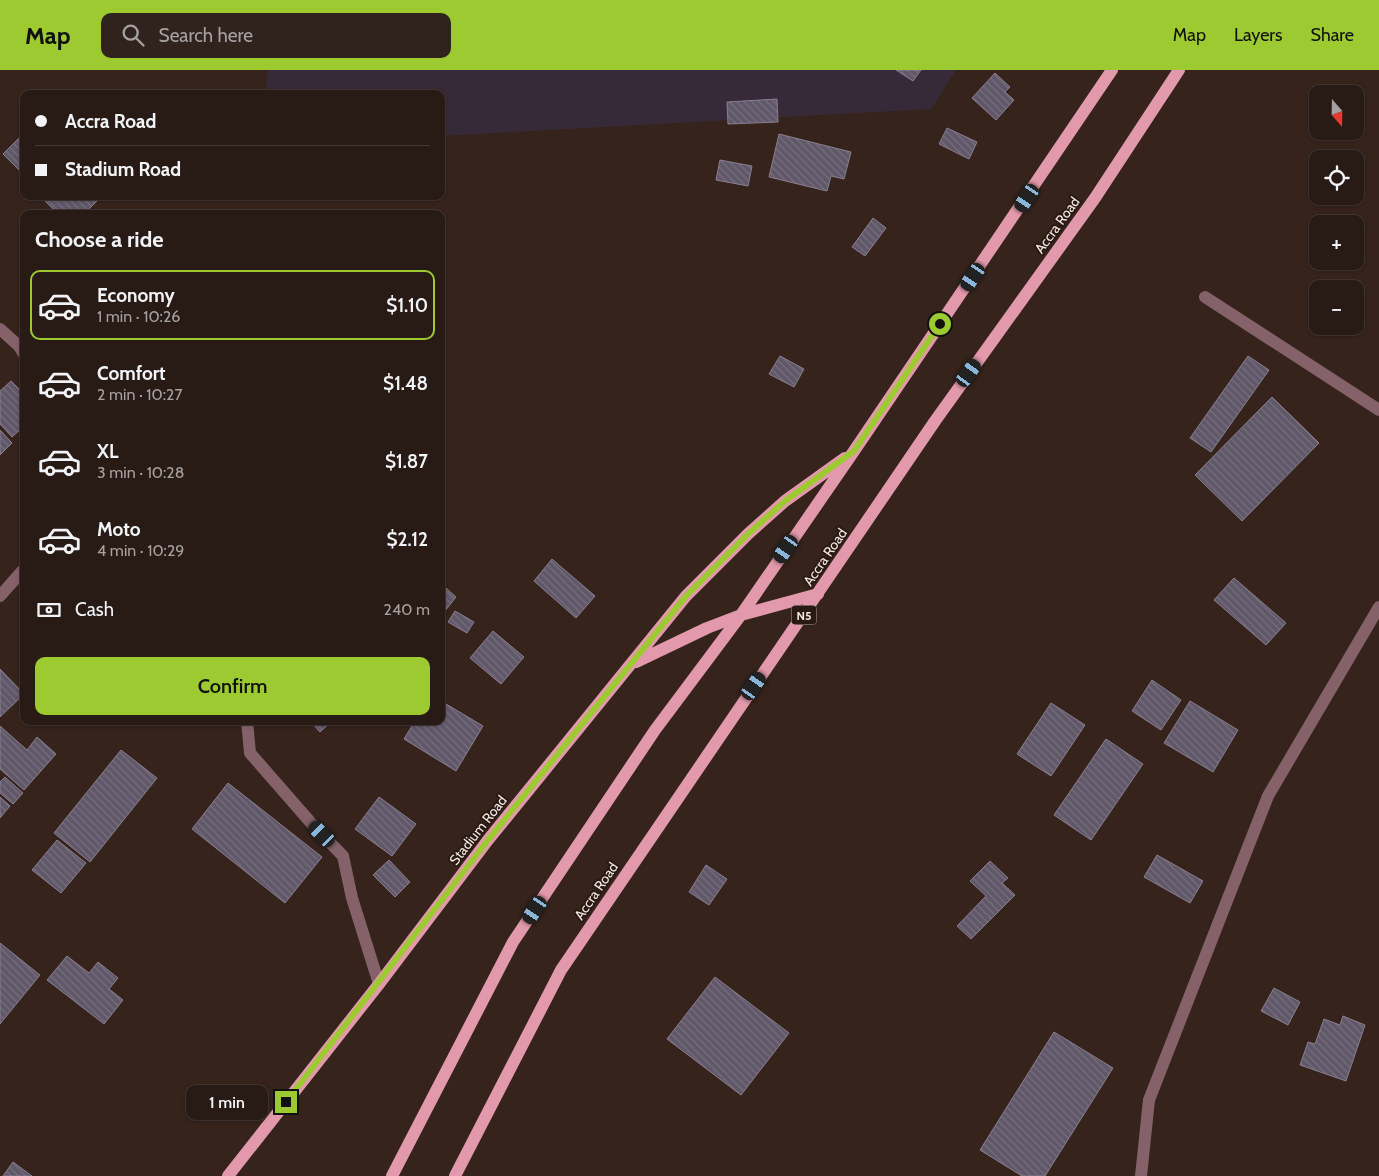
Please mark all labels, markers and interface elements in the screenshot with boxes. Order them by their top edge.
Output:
search box [101,13,451,58]
text: Map [25,21,71,50]
icon: search [119,21,147,49]
text: Search here [159,24,253,47]
text: Map [1173,24,1206,46]
text: Layers [1234,24,1283,46]
text: Share [1311,24,1354,46]
north arrow [1309,85,1364,140]
map controls [1309,85,1364,335]
text: Accra Road [65,110,156,133]
button: locate [1309,150,1364,205]
text: Stadium Road [65,158,181,181]
car [1012,181,1041,215]
street label: Accra Road [1030,193,1084,257]
button: + [1309,215,1364,270]
text: Choose a ride [35,226,164,253]
car [958,260,987,294]
button: − [1309,280,1364,335]
icon: car [37,283,82,328]
text: Economy [97,284,175,307]
text: $1.10 [386,294,428,317]
text: 1 min · 10:26 [97,307,180,326]
route start [929,313,951,335]
car [954,356,983,390]
icon: car [37,361,82,406]
text: Comfort [97,362,166,385]
text: $1.48 [383,372,428,395]
text: 2 min · 10:27 [97,385,183,404]
icon: car [37,439,82,484]
text: XL [97,440,118,463]
text: $1.87 [385,450,428,473]
text: 3 min · 10:28 [97,463,184,482]
icon: car [37,517,82,562]
text: Moto [97,518,141,541]
street label: Accra Road [799,525,851,589]
text: $2.12 [386,528,428,551]
car [771,532,800,566]
text: 4 min · 10:29 [97,541,184,560]
icon: cash [35,596,63,624]
text: Cash [75,598,114,621]
text: 240 m [384,600,430,619]
road number: N5 [792,606,816,624]
button: Confirm [35,657,430,715]
car [739,669,768,703]
street label: Stadium Road [445,792,511,868]
car [306,818,337,850]
street label: Accra Road [570,859,622,923]
car [520,893,549,927]
callout: 1 min [186,1084,268,1120]
route end [275,1091,297,1113]
text: 1 min [209,1093,245,1112]

